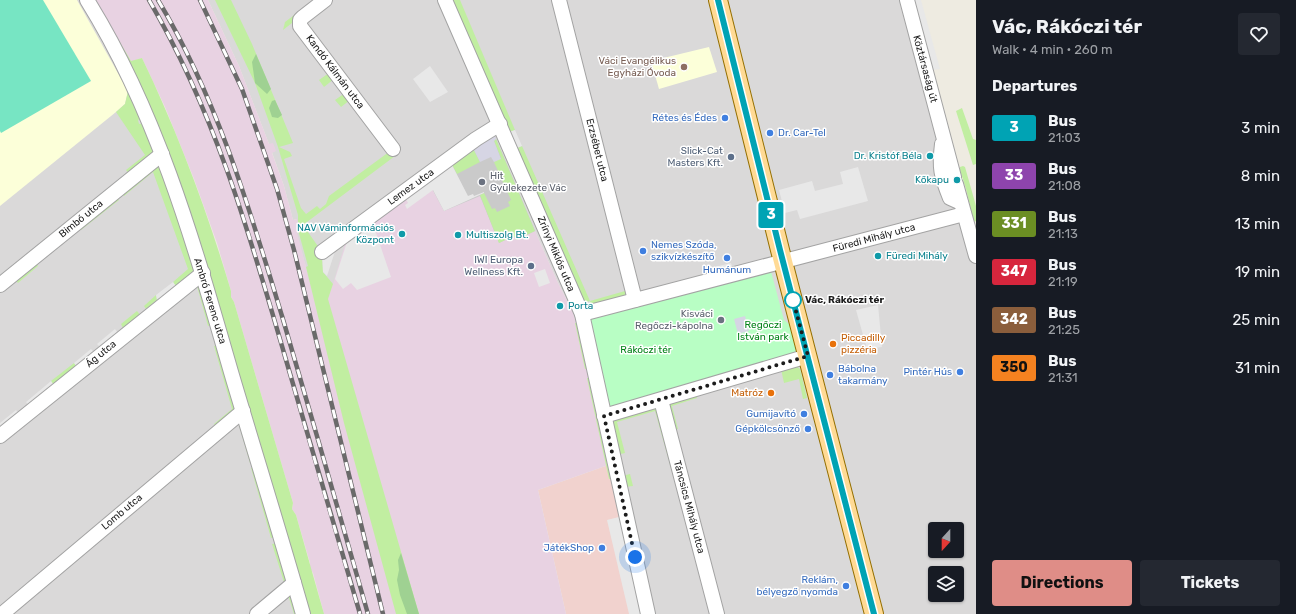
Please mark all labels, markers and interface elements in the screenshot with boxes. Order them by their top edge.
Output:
button: heart [1238,13,1280,55]
text: Vác, Rákóczi tér [992,15,1142,38]
street label: Kandó Kálmán utca [303,33,367,111]
street label: Köztársaság út [910,34,940,104]
text: Walk · 4 min · 260 m [992,42,1113,57]
place label: Váci Evangélikus Egyházi Óvoda [599,55,676,79]
marker: Váci Evangélikus Egyházi Óvoda [679,62,689,72]
text: Departures [992,77,1077,95]
place label: Rétes és Édes [652,112,717,124]
text: Bus [1048,112,1076,130]
marker: Rétes és Édes [720,113,730,123]
street label: Erzsébet utca [583,117,611,183]
text: 3 [1009,119,1019,136]
text: 3 min [1241,119,1280,137]
place label: Dr. Car-Tel [778,127,826,139]
marker: Dr. Car-Tel [765,128,775,138]
text: 21:03 [1048,130,1081,145]
place label: Slick-Cat Masters Kft. [667,145,723,169]
place label: Dr. Kristóf Béla [854,150,922,162]
marker: Dr. Kristóf Béla [925,151,935,161]
marker: Slick-Cat Masters Kft. [726,152,736,162]
text: Bus [1048,160,1076,178]
street label: Lemez utca [386,166,436,208]
text: 33 [1005,167,1023,184]
text: 8 min [1241,167,1280,185]
place label: Hit Gyülekezete Vác [490,170,567,194]
place label: Kőkapu [915,174,949,186]
marker: Kőkapu [952,175,962,185]
marker: Hit Gyülekezete Vác [477,177,487,187]
text: 21:08 [1048,178,1081,193]
street label: Bimbó utca [57,198,105,240]
line badge: 3 [758,202,784,228]
text: 3 [766,206,776,223]
text: Bus [1048,208,1076,226]
street label: Zrínyi Miklós utca [535,215,577,293]
text: 331 [1001,215,1027,232]
text: 13 min [1235,215,1280,233]
street label: Füredi Mihály utca [831,221,917,255]
place label: NAV Váminformációs Központ [297,222,394,246]
text: 21:13 [1048,226,1078,241]
marker: NAV Váminformációs Központ [397,229,407,239]
place label: Multiszolg Bt. [466,229,529,241]
marker: Multiszolg Bt. [453,230,463,240]
place label: Nemes Szóda, szikvízkészítő [651,239,717,263]
marker: Nemes Szóda, szikvízkészítő [638,246,648,256]
place label: Füredi Mihály [886,250,948,262]
marker: Füredi Mihály [873,251,883,261]
marker: Humánum [722,253,732,263]
place label: IWI Europa Wellness Kft. [464,254,523,278]
text: Bus [1048,256,1076,274]
street label: Ambró Ferenc utca [191,257,229,345]
marker: IWI Europa Wellness Kft. [526,261,536,271]
text: 347 [1001,263,1027,280]
text: 19 min [1235,263,1280,281]
place label: Humánum [703,264,751,276]
text: 21:19 [1048,274,1078,289]
marker: Vác, Rákóczi tér [784,291,802,309]
place label: Vác, Rákóczi tér [805,294,884,306]
place label: Porta [568,300,593,312]
marker: Porta [555,301,565,311]
text: Bus [1048,304,1076,322]
place label: Kisváci Regőczi-kápolna [635,308,713,332]
text: 342 [1000,311,1028,328]
text: 25 min [1233,311,1280,329]
marker: Kisváci Regőczi-kápolna [716,315,726,325]
park label: Regőczi István park [737,319,790,343]
text: 21:25 [1048,322,1080,337]
place label: Piccadilly pizzéria [841,332,886,356]
street label: Ág utca [83,338,119,370]
marker: Piccadilly pizzéria [828,339,838,349]
park label: Rákóczi tér [620,344,672,356]
text: Bus [1048,352,1076,370]
text: 350 [1000,359,1028,376]
text: 31 min [1235,359,1280,377]
place label: Bábolna takarmány [838,363,888,387]
place label: Pintér Hús [903,366,952,378]
marker: Pintér Hús [955,367,965,377]
marker: Bábolna takarmány [825,370,835,380]
text: 21:31 [1048,370,1078,385]
place label: Matróz [731,387,763,399]
marker: Matróz [766,388,776,398]
place label: Gumijavító [746,408,796,420]
marker: Gumijavító [799,409,809,419]
place label: Gépkölcsönző [735,423,800,435]
marker: Gépkölcsönző [803,424,813,434]
street label: Táncsics Mihály utca [671,459,707,555]
street label: Lomb utca [99,491,145,533]
north arrow [928,522,964,558]
map controls [928,522,964,602]
place label: JátékShop [544,542,594,554]
marker: JátékShop [597,543,607,553]
your location [625,547,645,567]
button: Directions [992,560,1132,606]
button: Tickets [1140,560,1280,606]
button: layers [928,566,964,602]
place label: Reklám, bélyegző nyomda [757,574,838,598]
marker: Reklám, bélyegző nyomda [841,581,851,591]

